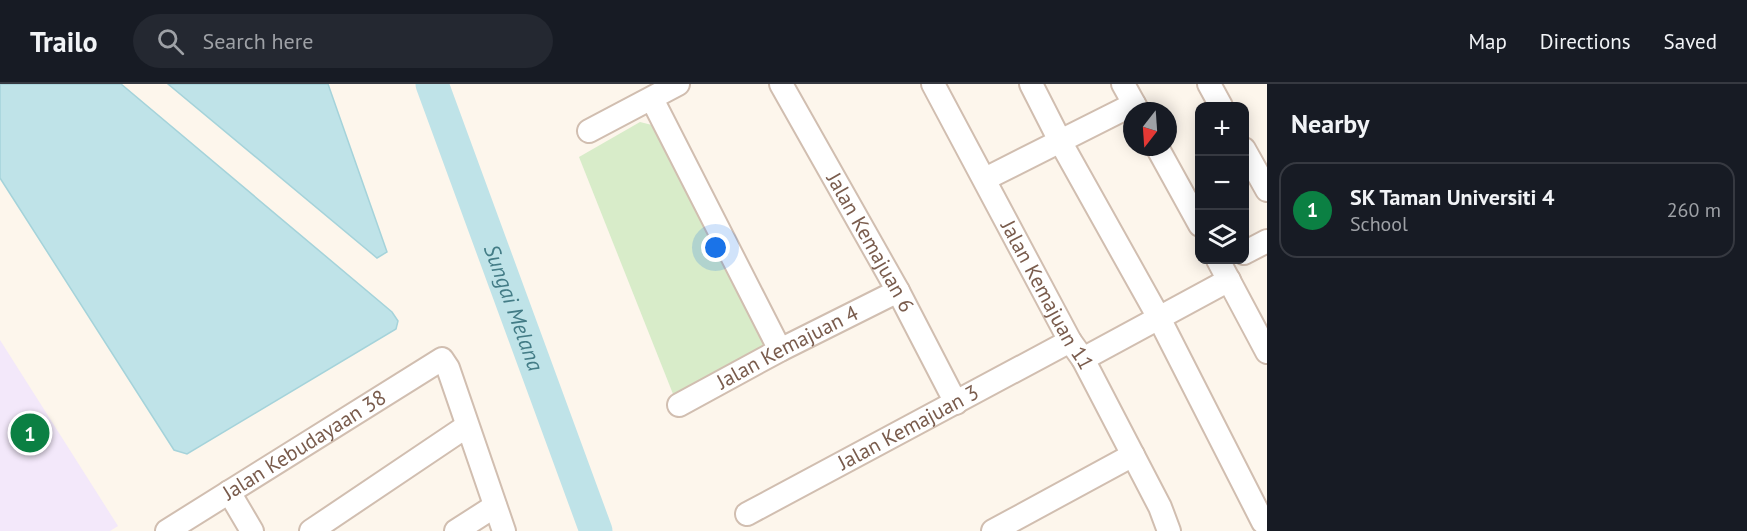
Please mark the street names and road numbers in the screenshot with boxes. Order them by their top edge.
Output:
street label: Jalan Kemajuan 6 [820,167,921,317]
street label: Jalan Kemajuan 11 [995,214,1100,374]
street label: Jalan Kemajuan 4 [711,299,863,395]
street label: Jalan Kemajuan 3 [832,378,983,476]
street label: Jalan Kebudayaan 38 [216,383,391,506]

